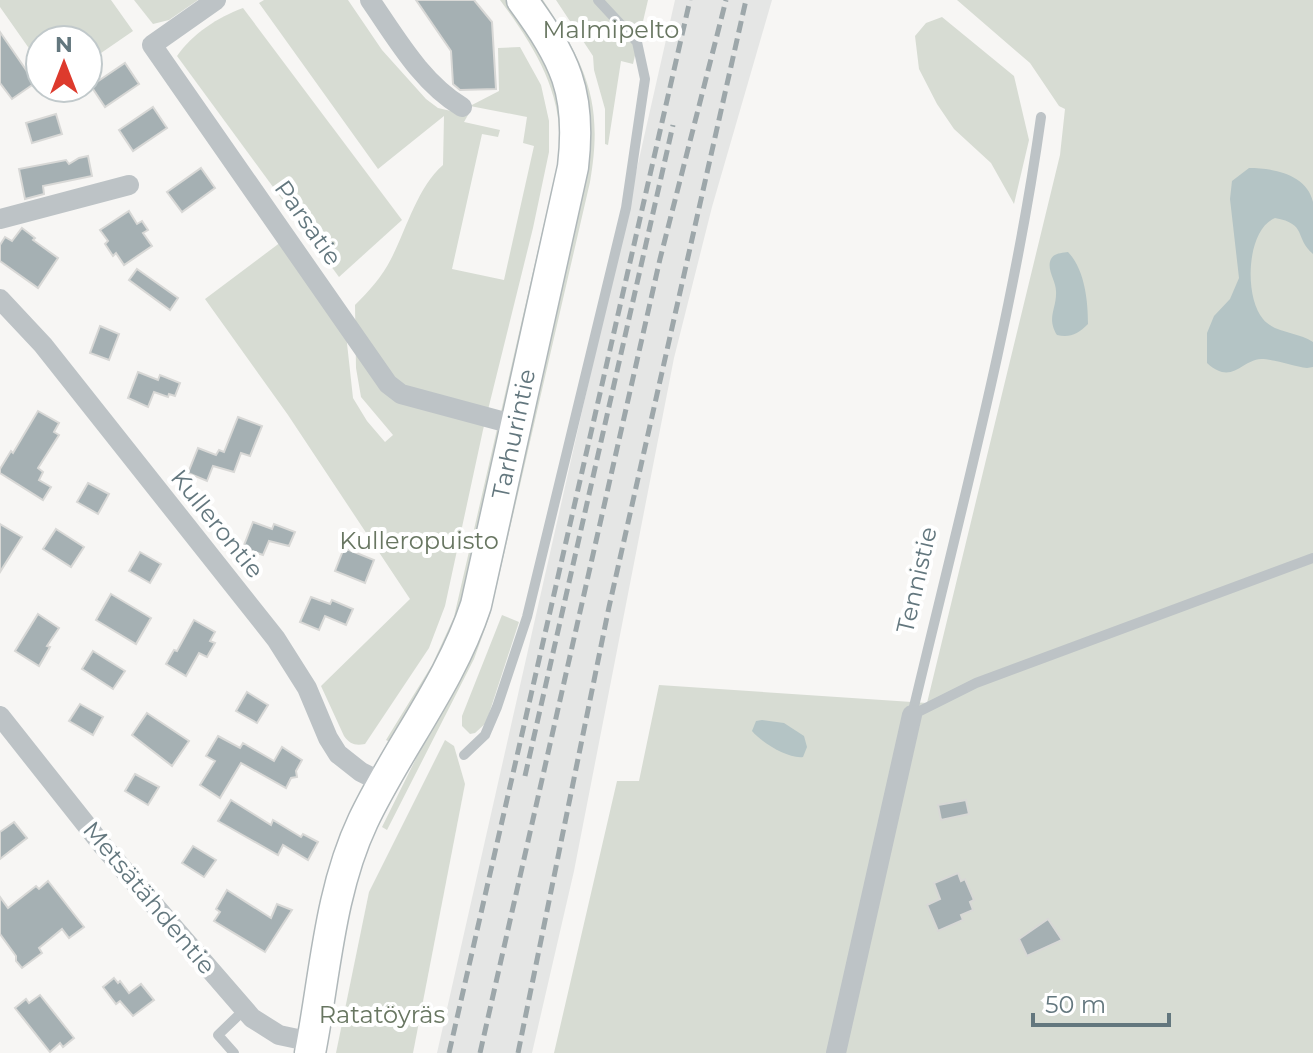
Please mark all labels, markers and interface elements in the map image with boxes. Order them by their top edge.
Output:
park label: Malmipelto [543,15,679,44]
north arrow [24,24,104,104]
text: N [55,31,73,58]
street label: Parsatie [269,175,348,271]
street label: Tarhurintie [486,366,541,501]
street label: Kullerontie [165,463,270,584]
street label: Tennistie [890,524,943,636]
park label: Kulleropuisto [339,526,499,555]
street label: Metsätähdentie [77,815,222,980]
scale bar [1033,977,1169,1027]
text: 50 m [1045,990,1106,1019]
park label: Ratatöyräs [319,1000,445,1029]

